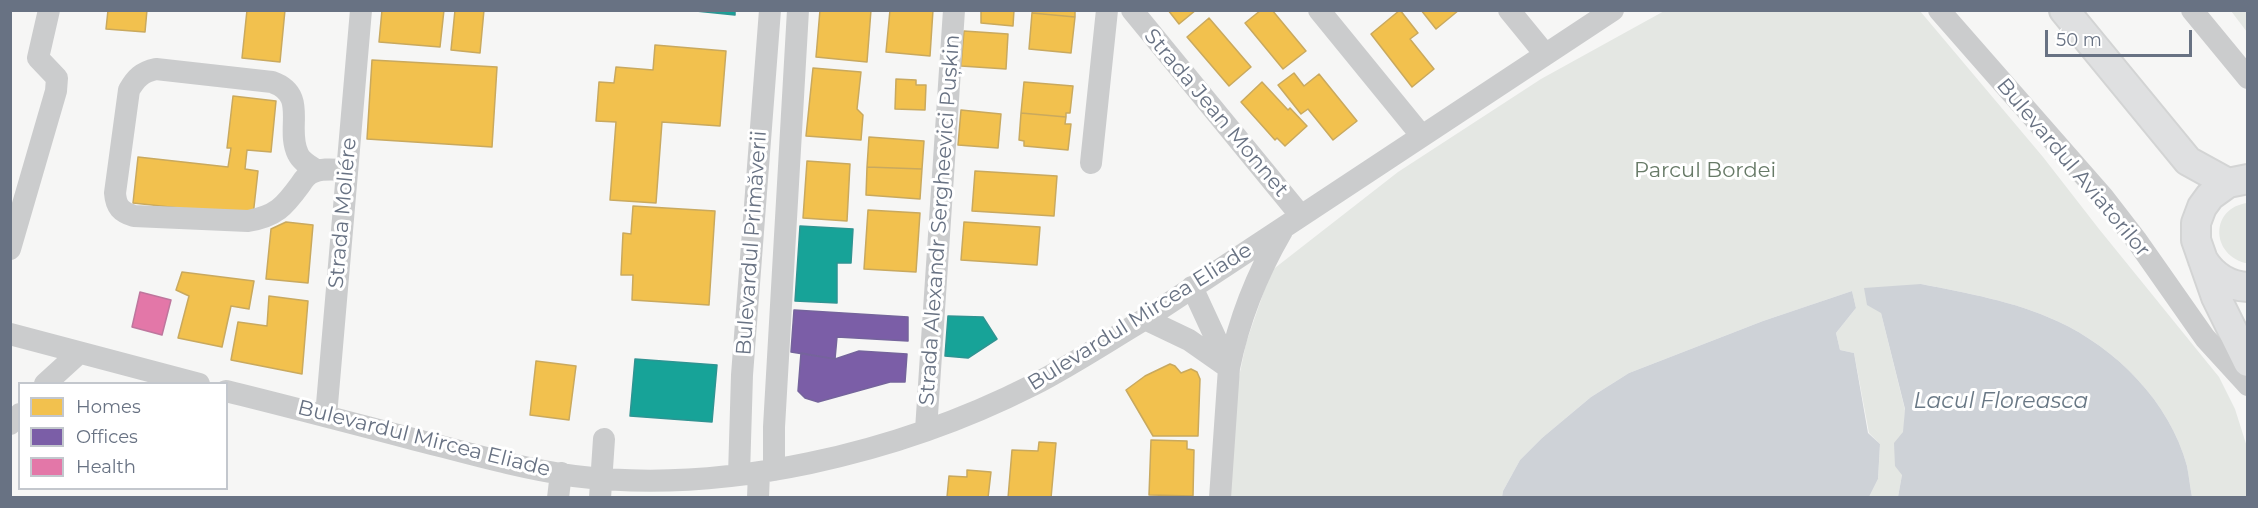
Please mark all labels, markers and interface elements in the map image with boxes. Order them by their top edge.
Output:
scale bar [2048,18,2195,56]
street label: Strada Jean Monnet [1138,24,1294,202]
text: 50 m [2056,29,2102,51]
street label: Strada Alexandr Sergheevici Pușkin [914,34,966,406]
street label: Bulevardul Aviatorilor [1991,74,2155,262]
street label: Bulevardul Primăverii [732,130,772,356]
street label: Strada Moliére [324,136,362,290]
park label: Parcul Bordei [1634,158,1776,184]
street label: Bulevardul Mircea Eliade [1023,238,1257,396]
legend [18,382,228,490]
water label: Lacul Floreasca [1914,389,2088,415]
street label: Bulevardul Mircea Eliade [295,395,553,483]
text: Homes [76,396,141,418]
text: Offices [76,426,138,448]
text: Health [76,456,136,478]

